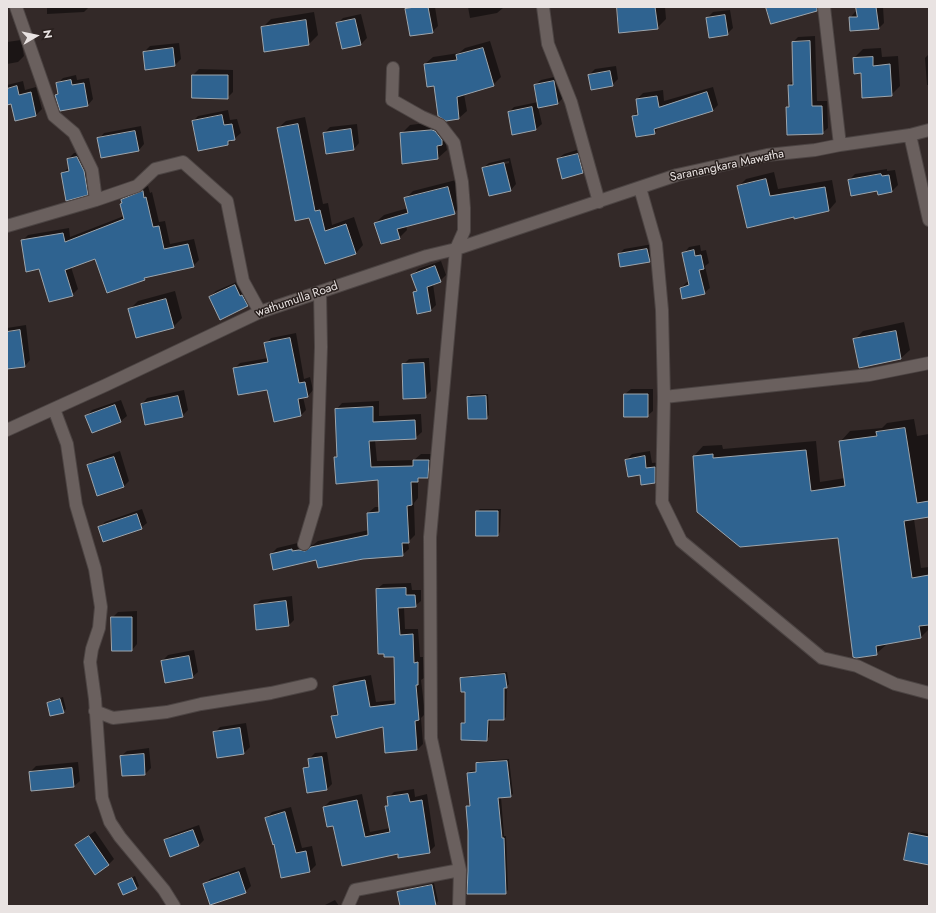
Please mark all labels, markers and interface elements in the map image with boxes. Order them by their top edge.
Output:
north arrow [16,16,56,56]
text: N [39,29,56,40]
street label: Saranangkara Mawatha [669,147,785,185]
street label: wathumulla Road [254,279,340,321]

